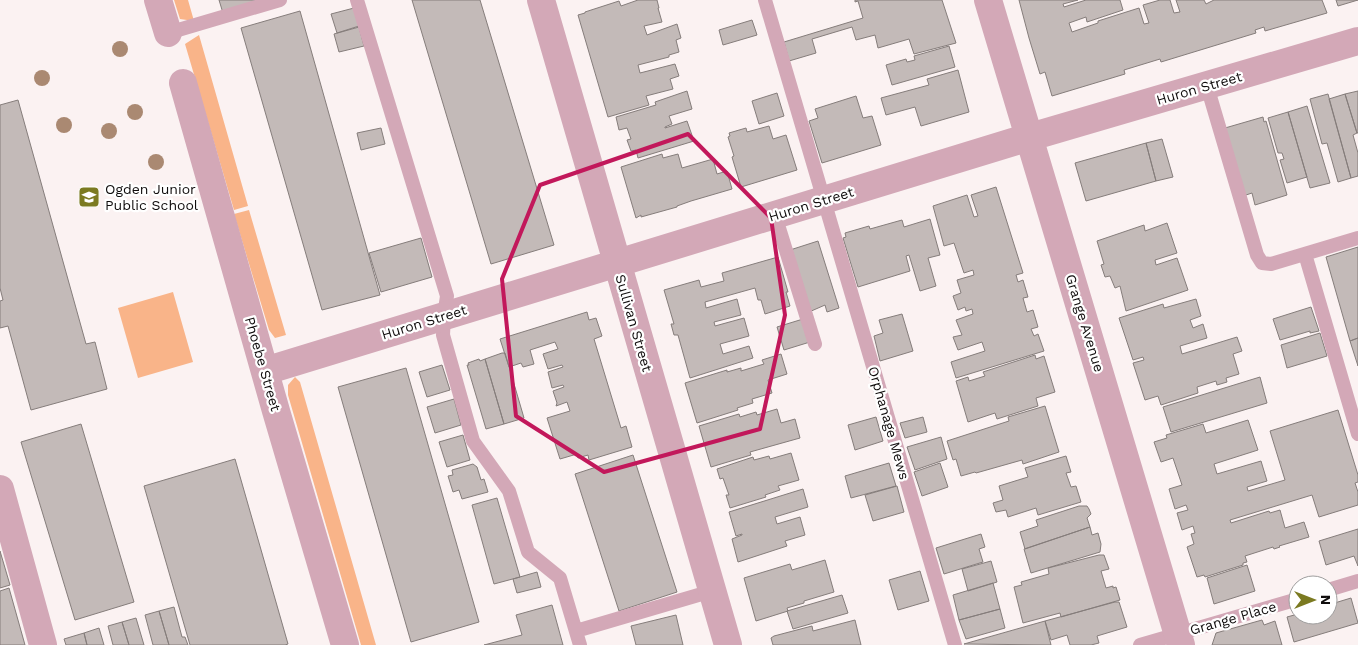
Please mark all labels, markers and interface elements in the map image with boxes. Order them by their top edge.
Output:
street label: Huron Street [1154,68,1244,108]
place label: Ogden Junior Public School [105,181,199,213]
street label: Huron Street [766,183,856,225]
school or university icon: Ogden Junior Public School [77,185,101,209]
street label: Grange Avenue [1063,272,1107,374]
street label: Sullivan Street [612,273,656,374]
street label: Huron Street [379,301,469,343]
street label: Phoebe Street [242,315,284,413]
street label: Orphanage Mews [865,365,913,481]
north arrow [1288,575,1338,625]
text: N [1318,595,1334,605]
street label: Grange Place [1188,598,1278,638]

